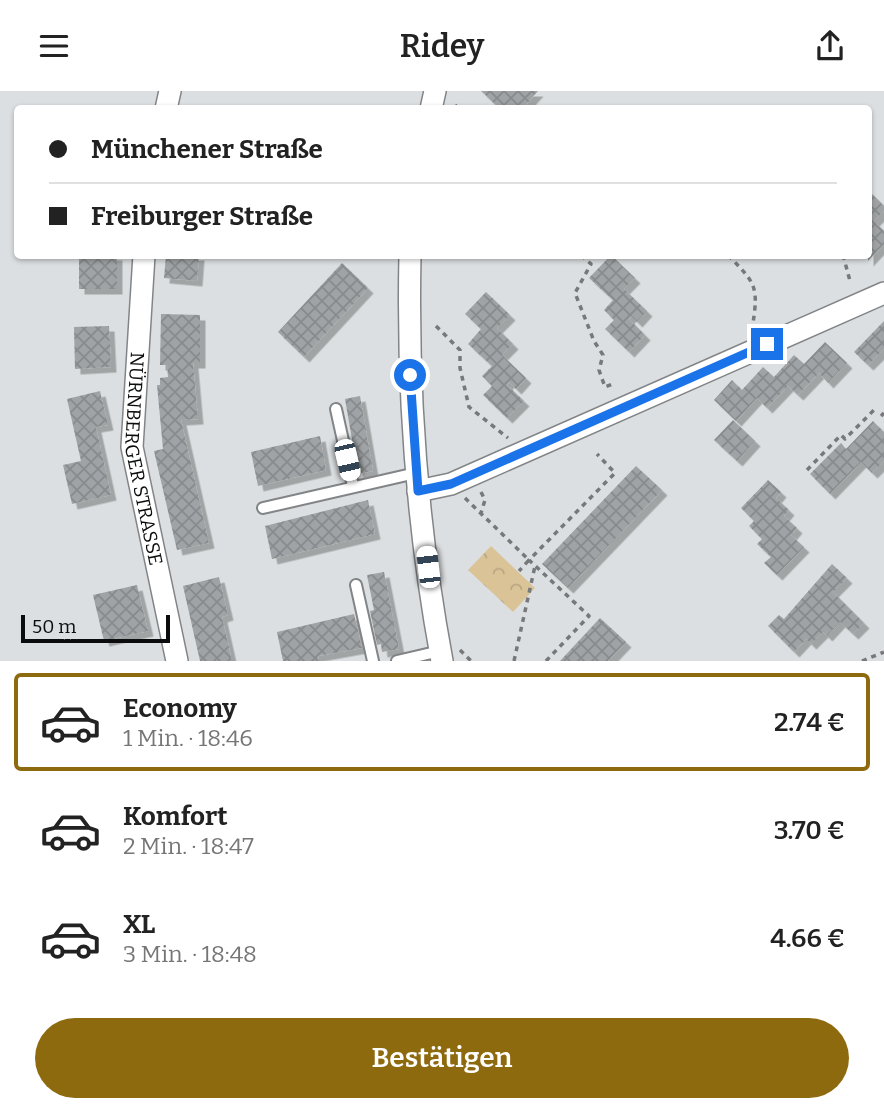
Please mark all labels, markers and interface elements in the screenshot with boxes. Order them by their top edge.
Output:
icon: menu [35,27,73,65]
text: Ridey [400,27,484,65]
icon: share [811,27,849,65]
text: Münchener Straße [91,134,323,165]
text: Freiburger Straße [91,201,313,232]
route end [751,328,783,360]
street label: NÜRNBERGER STRASSE [120,351,168,567]
route start [394,359,426,391]
car [333,437,362,483]
car [416,545,441,589]
scale bar [21,611,170,643]
text: 50 m [32,615,76,638]
icon: car [39,691,102,754]
text: Economy [123,693,237,724]
text: 2.74 € [774,707,845,738]
text: 1 Min. · 18:46 [123,724,253,752]
icon: car [39,799,102,862]
text: Komfort [123,801,228,832]
text: 3.70 € [774,815,845,846]
text: 2 Min. · 18:47 [123,832,254,860]
icon: car [39,907,102,970]
text: XL [123,909,155,940]
text: 4.66 € [770,923,845,954]
text: 3 Min. · 18:48 [123,940,257,968]
button: Bestätigen [35,1018,849,1098]

